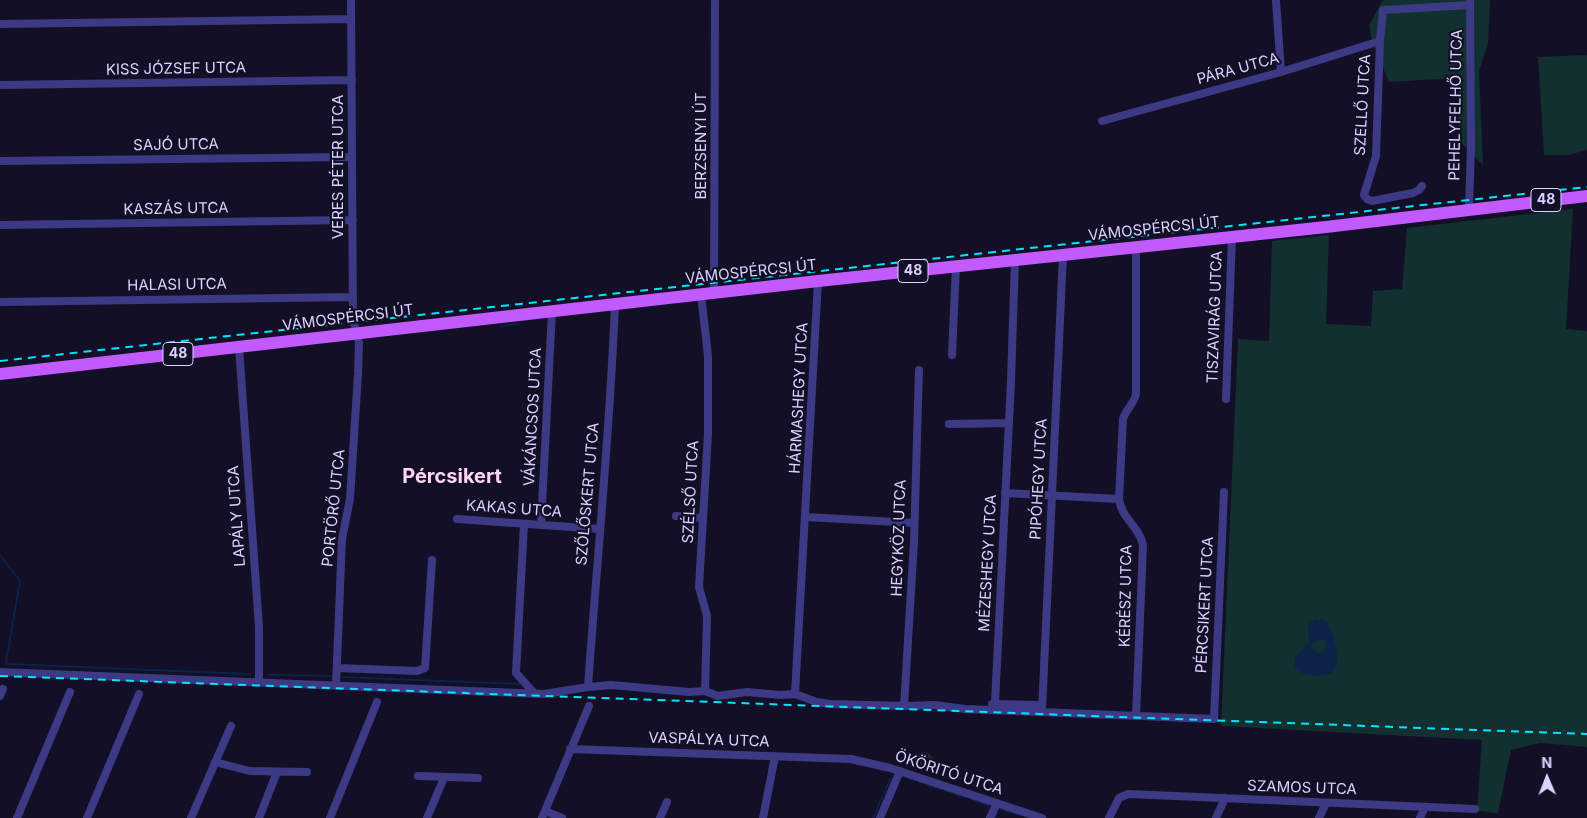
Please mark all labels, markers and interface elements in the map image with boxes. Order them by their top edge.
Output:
street label: PEHELYFELHŐ UTCA [1446,29,1466,181]
street label: PÁRA UTCA [1195,49,1281,89]
street label: SZELLŐ UTCA [1351,54,1375,156]
street label: KISS JÓZSEF UTCA [106,59,246,79]
street label: BERZSENYI ÚT [692,92,710,200]
street label: VERES PÉTER UTCA [329,95,347,239]
street label: SAJÓ UTCA [133,135,219,155]
road number: 48 [1531,188,1561,212]
street label: KASZÁS UTCA [123,199,229,219]
street label: VÁMOSPÉRCSI ÚT [1087,213,1221,245]
street label: TISZAVIRÁG UTCA [1204,250,1226,384]
street label: VÁMOSPÉRCSI ÚT [684,256,818,288]
road number: 48 [898,260,928,282]
street label: HALASI UTCA [127,275,227,295]
street label: VÁMOSPÉRCSI ÚT [281,301,415,335]
street label: HÁRMASHEGY UTCA [786,322,812,474]
road number: 48 [163,342,193,366]
street label: VÁKÁNCSOS UTCA [520,347,546,487]
street label: PIPÓHEGY UTCA [1027,418,1051,540]
street label: SZŐLŐSKERT UTCA [573,422,603,566]
street label: SZÉLSŐ UTCA [679,440,703,544]
street label: PORTÖRŐ UTCA [319,448,349,568]
street label: LAPÁLY UTCA [224,465,250,567]
district label: Pércsikert [402,465,502,489]
street label: HEGYKÖZ UTCA [888,479,910,597]
street label: MÉZESHEGY UTCA [975,494,1001,632]
street label: KAKAS UTCA [465,497,563,521]
street label: PÉRCSIKERT UTCA [1192,536,1218,674]
street label: KÉRÉSZ UTCA [1116,545,1136,647]
street label: VASPÁLYA UTCA [648,729,770,751]
street label: ÖKÖRITÓ UTCA [893,747,1005,799]
north arrow [1522,753,1572,803]
text: N [1541,754,1552,771]
street label: SZAMOS UTCA [1247,777,1357,799]

